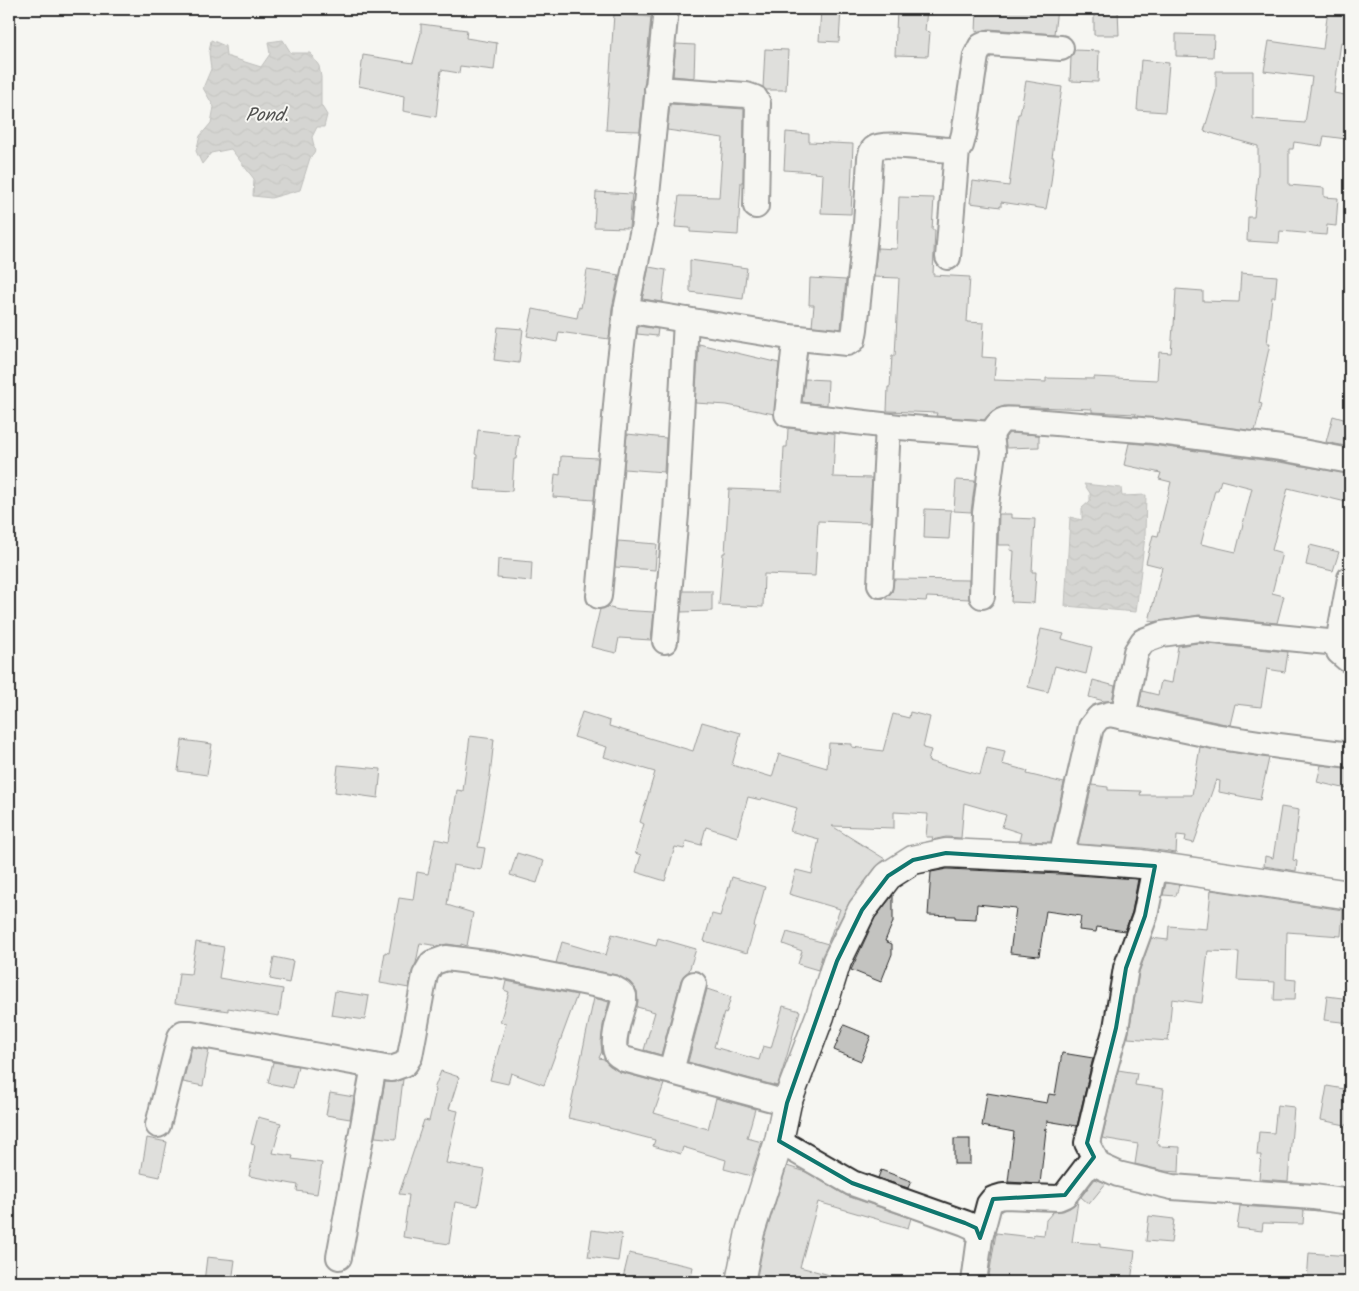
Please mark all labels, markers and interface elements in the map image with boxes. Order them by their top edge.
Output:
water label: Pond. [245,101,289,131]

